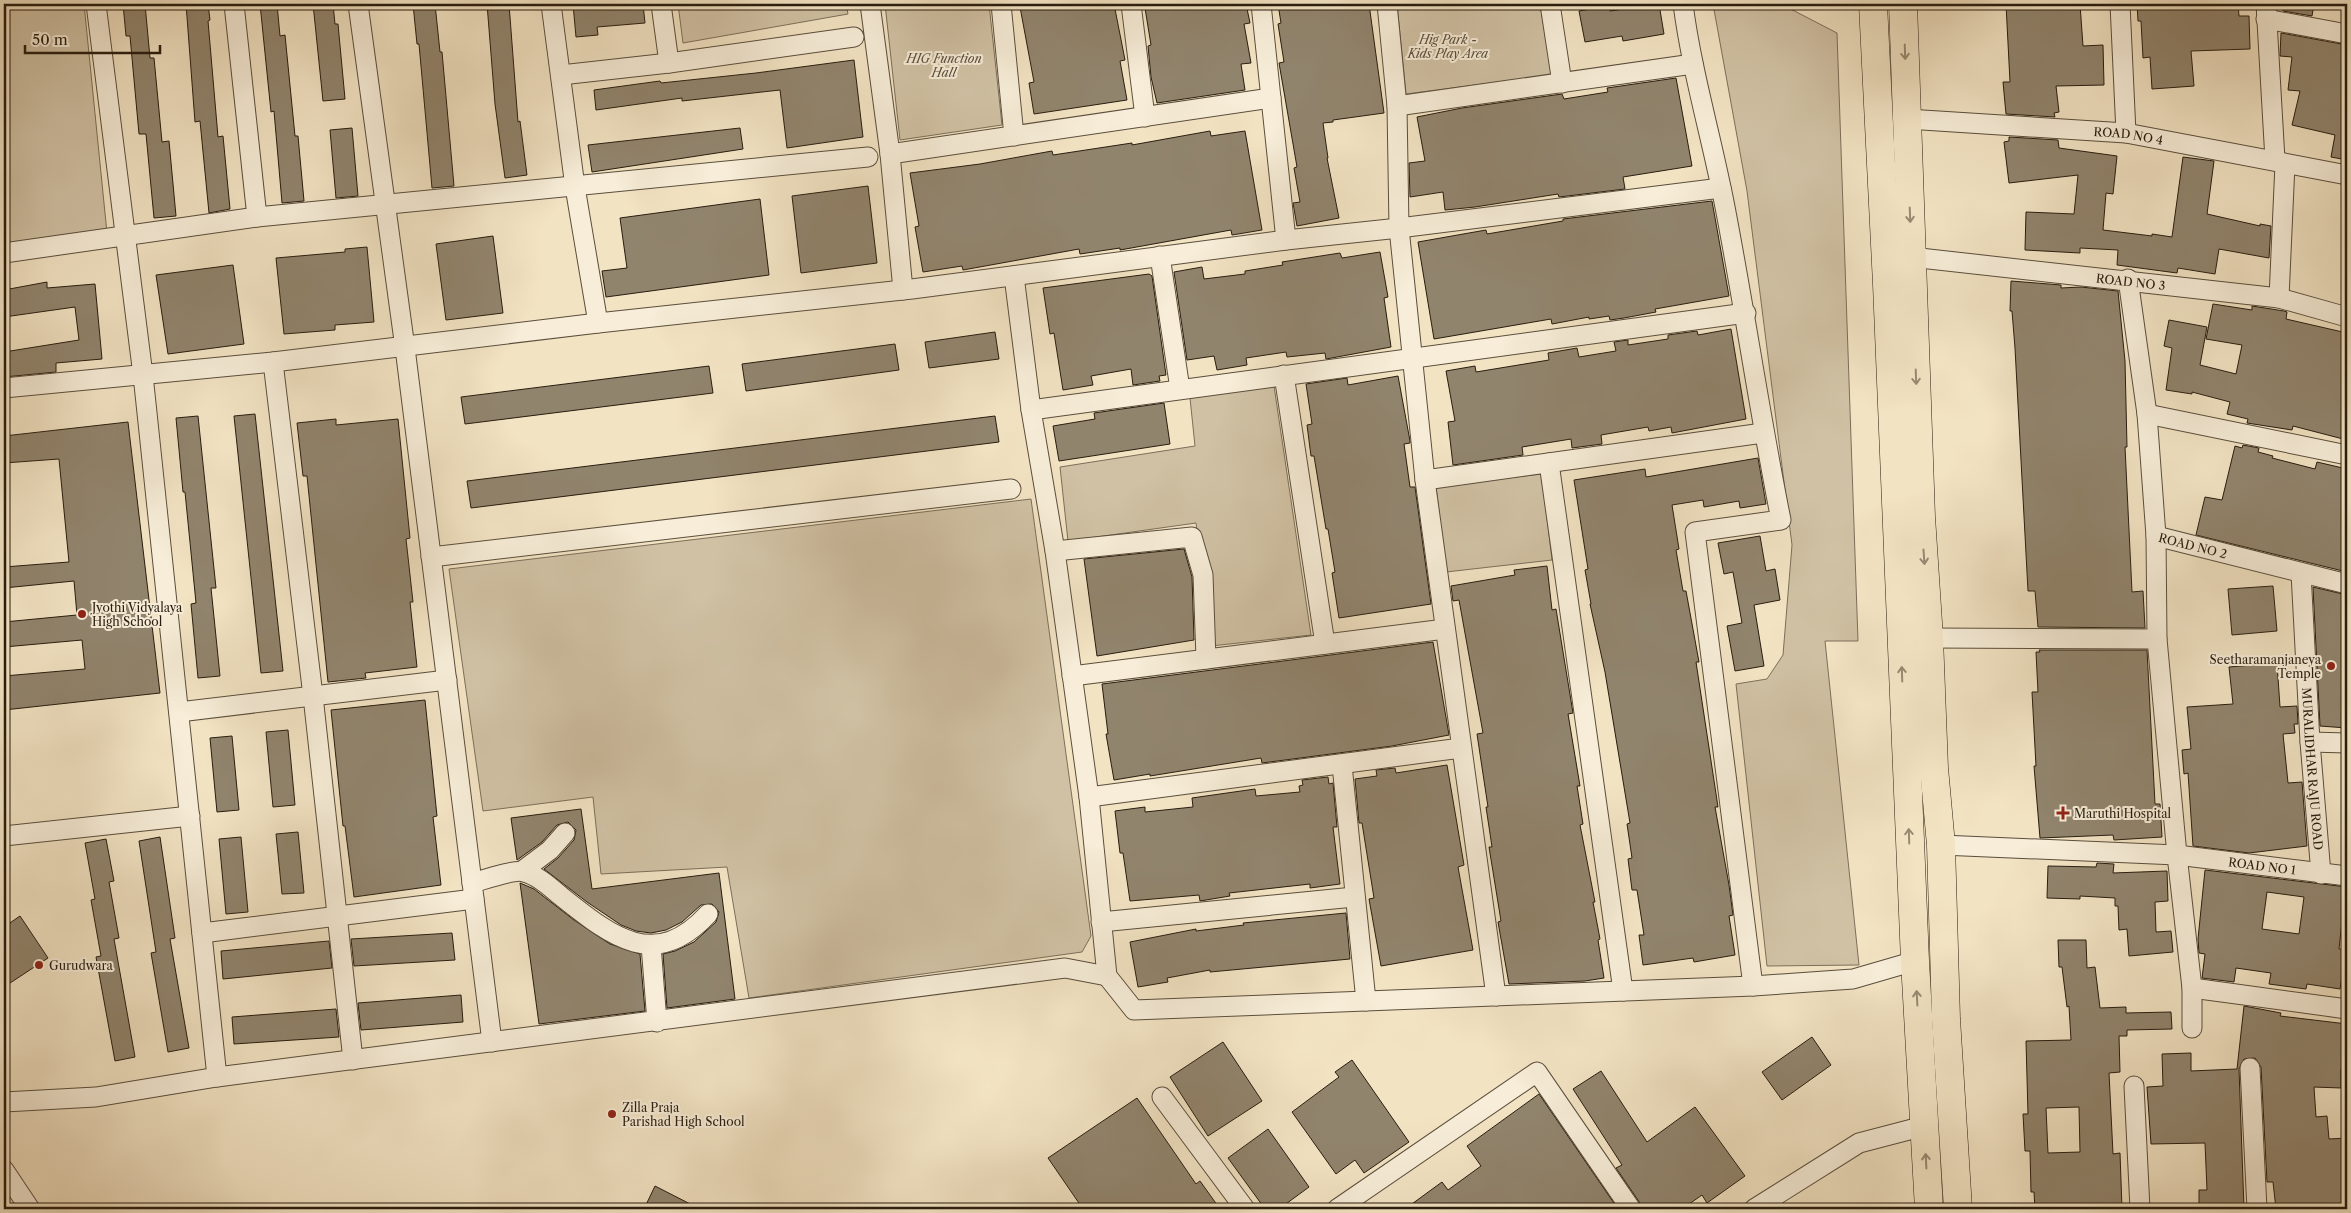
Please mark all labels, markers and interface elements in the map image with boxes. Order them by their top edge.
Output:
scale bar [25,22,160,54]
text: 50 m [32,30,68,49]
park label: Hig Park - Kids Play Area [1407,32,1488,61]
one-way arrow [1900,44,1909,60]
park label: HIG Function Hall [905,51,982,80]
street label: ROAD NO 4 [2093,123,2164,147]
one-way arrow [1905,207,1914,223]
street label: ROAD NO 3 [2095,270,2166,293]
one-way arrow [1911,369,1920,385]
street label: ROAD NO 2 [2157,529,2229,561]
one-way arrow [1919,549,1928,565]
place label: Jyothi Vidyalaya High School [90,600,183,629]
marker: Jyothi Vidyalaya High School [76,608,88,620]
place label: Seetharamanjaneya Temple [2210,652,2322,681]
marker: Seetharamanjaneya Temple [2325,660,2337,672]
one-way arrow [1898,666,1907,682]
street label: MURALIDHAR RAJU ROAD [2300,687,2326,851]
marker: Maruthi Hospital [2056,806,2070,820]
place label: Maruthi Hospital [2074,806,2172,821]
one-way arrow [1904,828,1914,844]
street label: ROAD NO 1 [2227,854,2297,877]
place label: Gurudwara [49,958,114,973]
marker: Gurudwara [33,959,45,971]
one-way arrow [1912,991,1921,1007]
place label: Zilla Praja Parishad High School [622,1100,745,1129]
marker: Zilla Praja Parishad High School [606,1108,618,1120]
one-way arrow [1922,1153,1931,1169]

